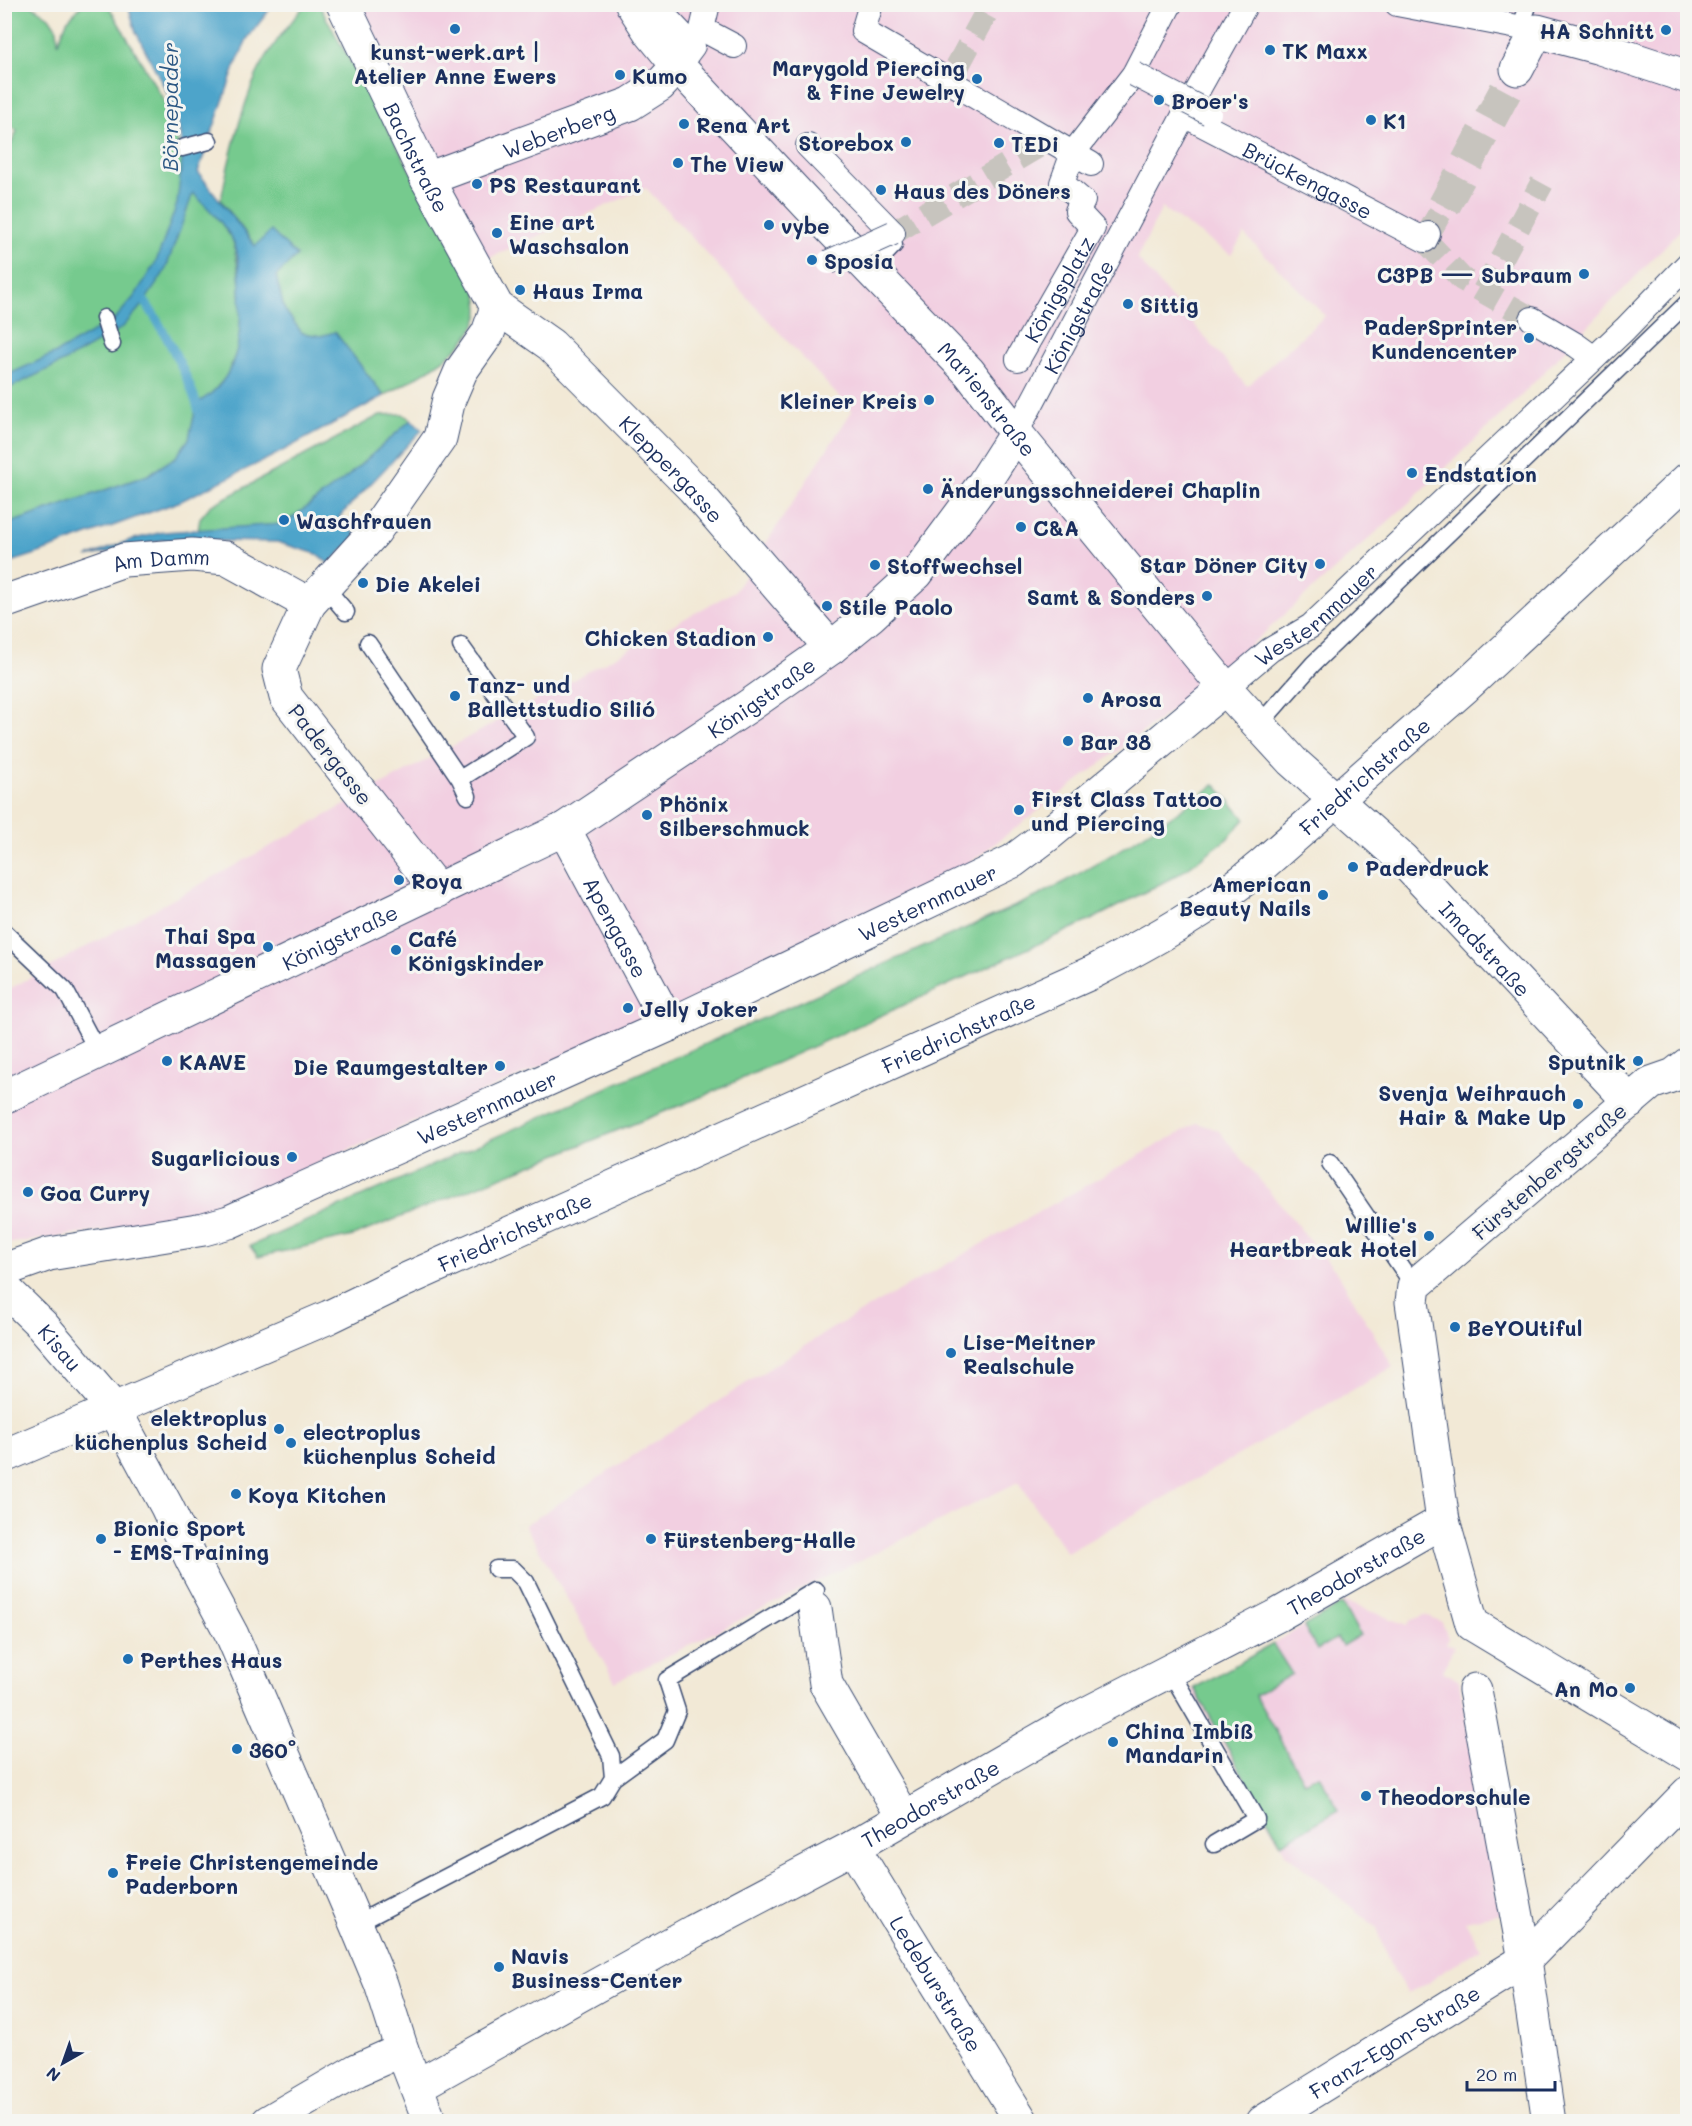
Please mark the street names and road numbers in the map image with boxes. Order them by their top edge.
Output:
street label: Bachstraße [378,97,456,217]
street label: Weberberg [499,97,618,164]
street label: Brückengasse [1239,135,1378,224]
street label: Königsplatz [1017,231,1099,347]
street label: Königstraße [1037,255,1119,378]
street label: Marienstraße [933,335,1043,462]
street label: Kleppergasse [614,409,730,528]
street label: Am Damm [108,541,211,577]
street label: Westernmauer [1248,557,1383,672]
street label: Königstraße [702,650,820,743]
street label: Padergasse [283,698,379,810]
street label: Friedrichstraße [1293,711,1435,840]
street label: Westernmauer [853,857,1001,947]
street label: Apengasse [578,872,654,982]
street label: Imadstraße [1434,895,1537,1002]
street label: Königstraße [277,897,402,976]
street label: Friedrichstraße [877,986,1039,1079]
street label: Westernmauer [412,1063,561,1150]
street label: Fürstenbergstraße [1466,1096,1632,1246]
street label: Friedrichstraße [433,1185,596,1277]
street label: Kisau [33,1318,89,1376]
street label: Theodorstraße [1282,1521,1430,1621]
street label: Theodorstraße [856,1753,1004,1853]
street label: Ledeburstraße [885,1910,989,2057]
street label: Franz-Egon-Straße [1304,1978,1484,2104]

